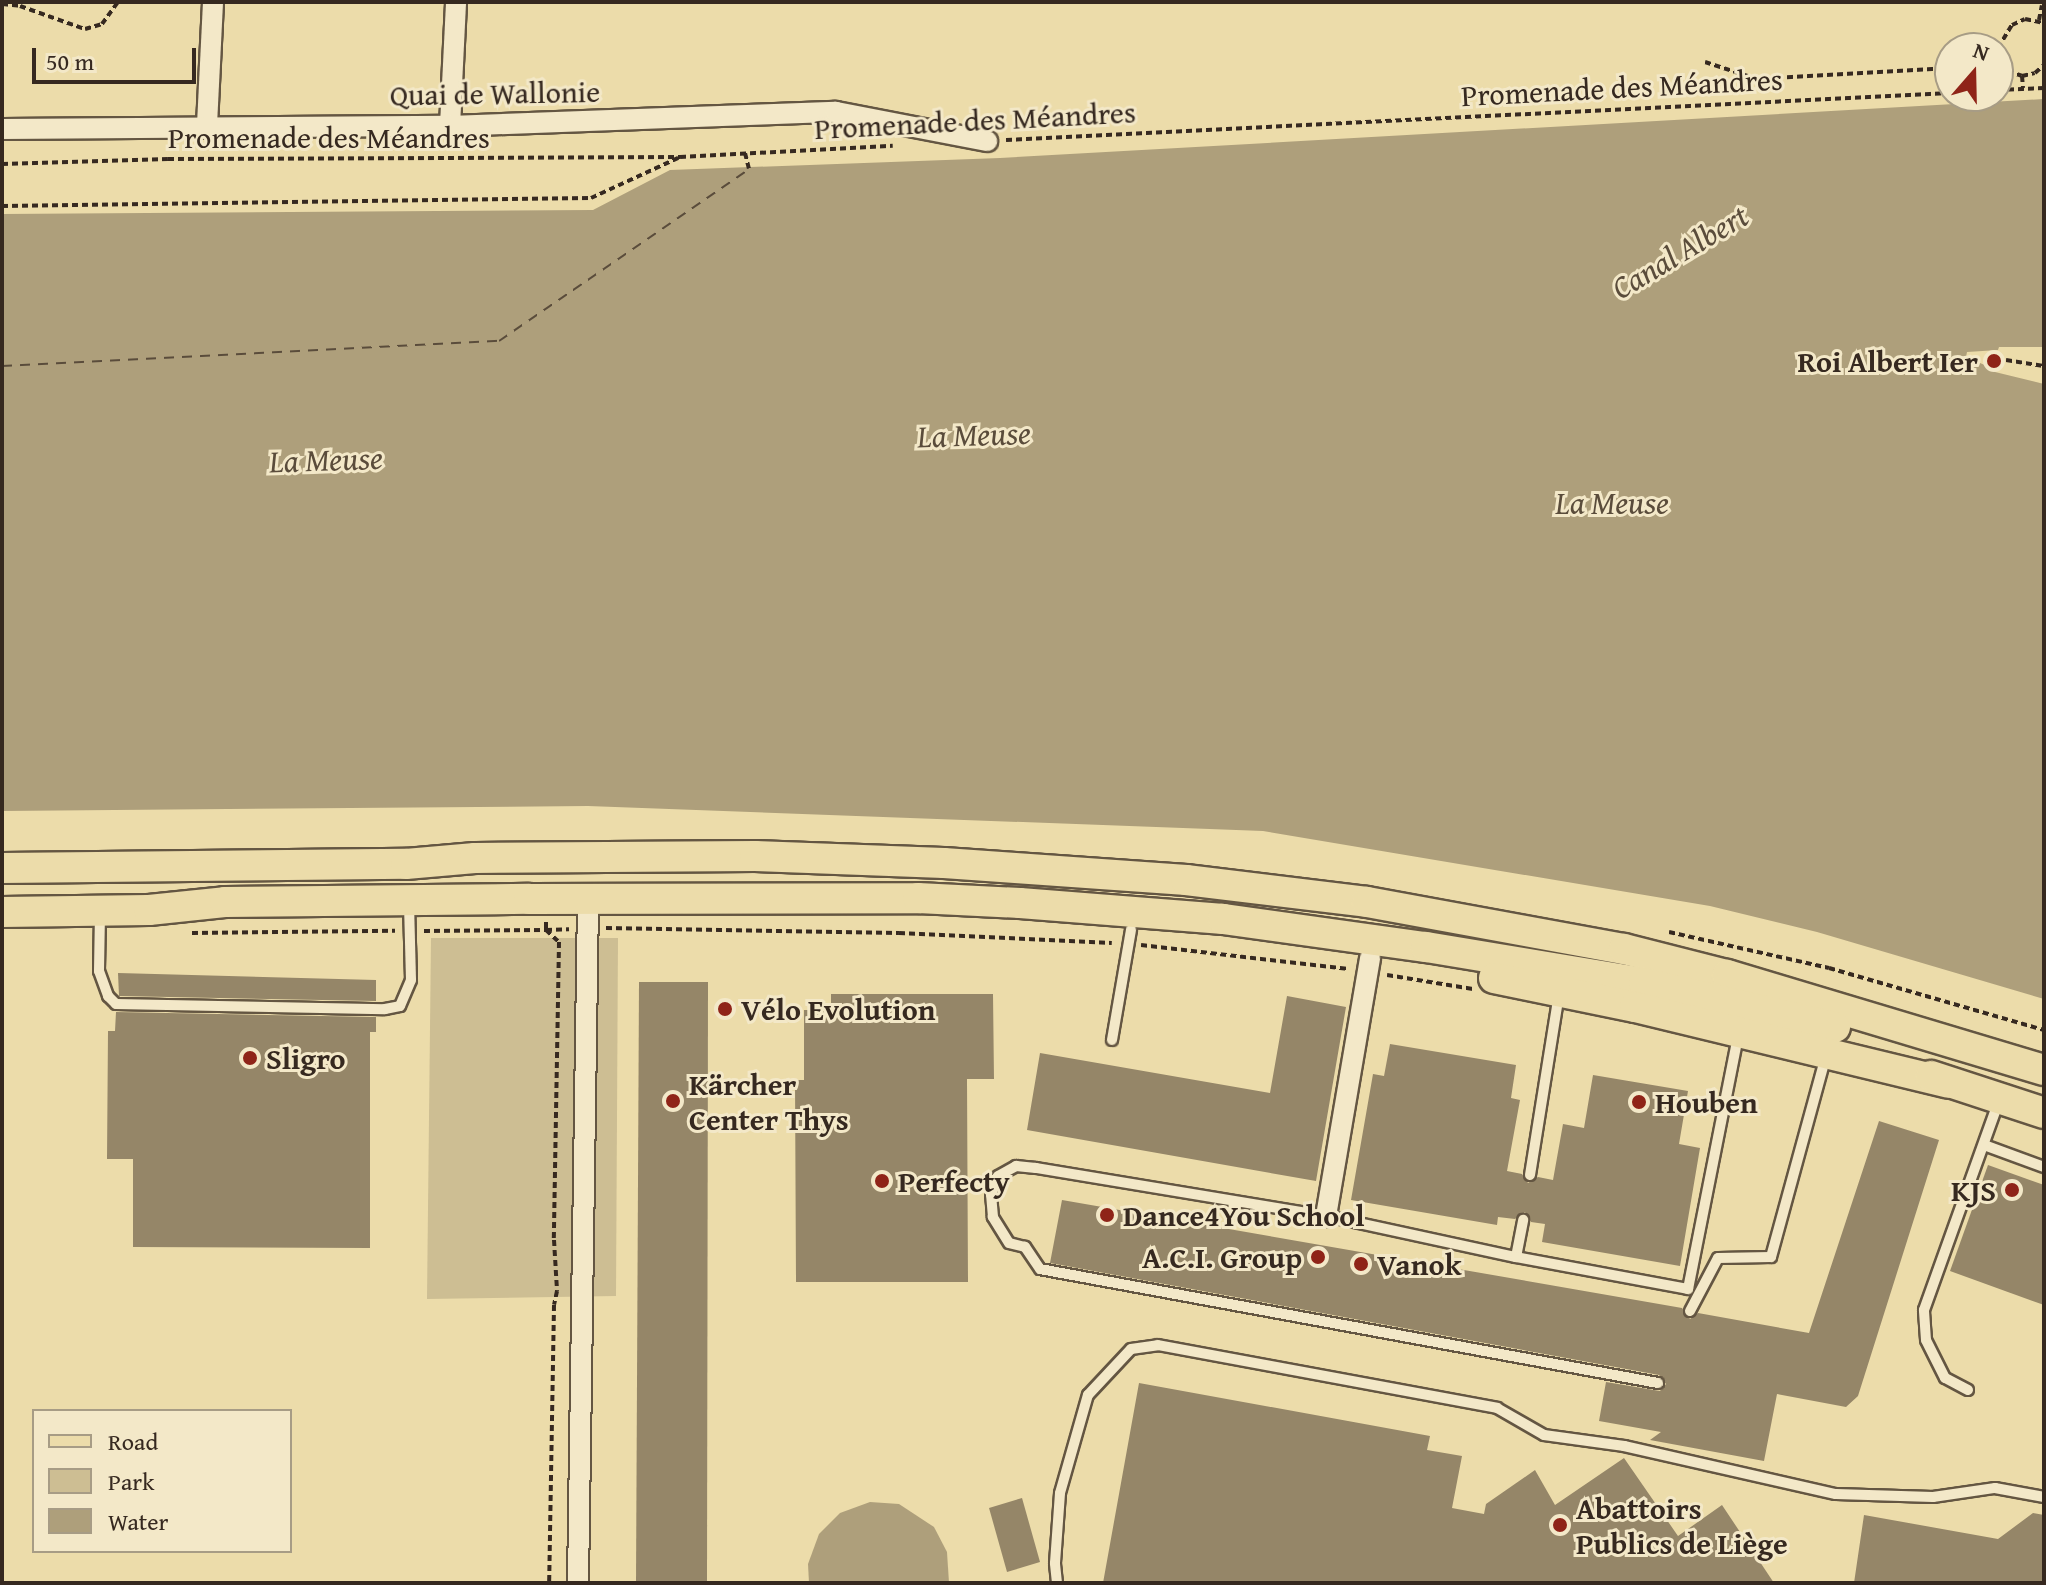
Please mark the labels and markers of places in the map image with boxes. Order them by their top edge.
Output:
place label: Roi Albert Ier [1798,343,1978,379]
marker: Roi Albert Ier [1985,352,2003,370]
place label: Vélo Evolution [741,991,935,1027]
marker: Vélo Evolution [716,1000,734,1018]
place label: Sligro [266,1040,345,1076]
marker: Sligro [241,1049,259,1067]
place label: Kärcher Center Thys [689,1066,849,1136]
place label: Houben [1655,1084,1758,1120]
marker: Kärcher Center Thys [664,1092,682,1110]
marker: Houben [1630,1093,1648,1111]
place label: Perfecty [898,1163,1010,1199]
marker: Perfecty [873,1172,891,1190]
place label: KJS [1951,1172,1996,1208]
marker: KJS [2003,1181,2021,1199]
place label: Dance4You School [1123,1197,1364,1233]
marker: Dance4You School [1098,1206,1116,1224]
place label: A.C.I. Group [1142,1239,1302,1275]
place label: Vanok [1377,1246,1461,1282]
marker: A.C.I. Group [1309,1248,1327,1266]
marker: Vanok [1352,1255,1370,1273]
place label: Abattoirs Publics de Liège [1576,1490,1788,1560]
marker: Abattoirs Publics de Liège [1551,1516,1569,1534]

